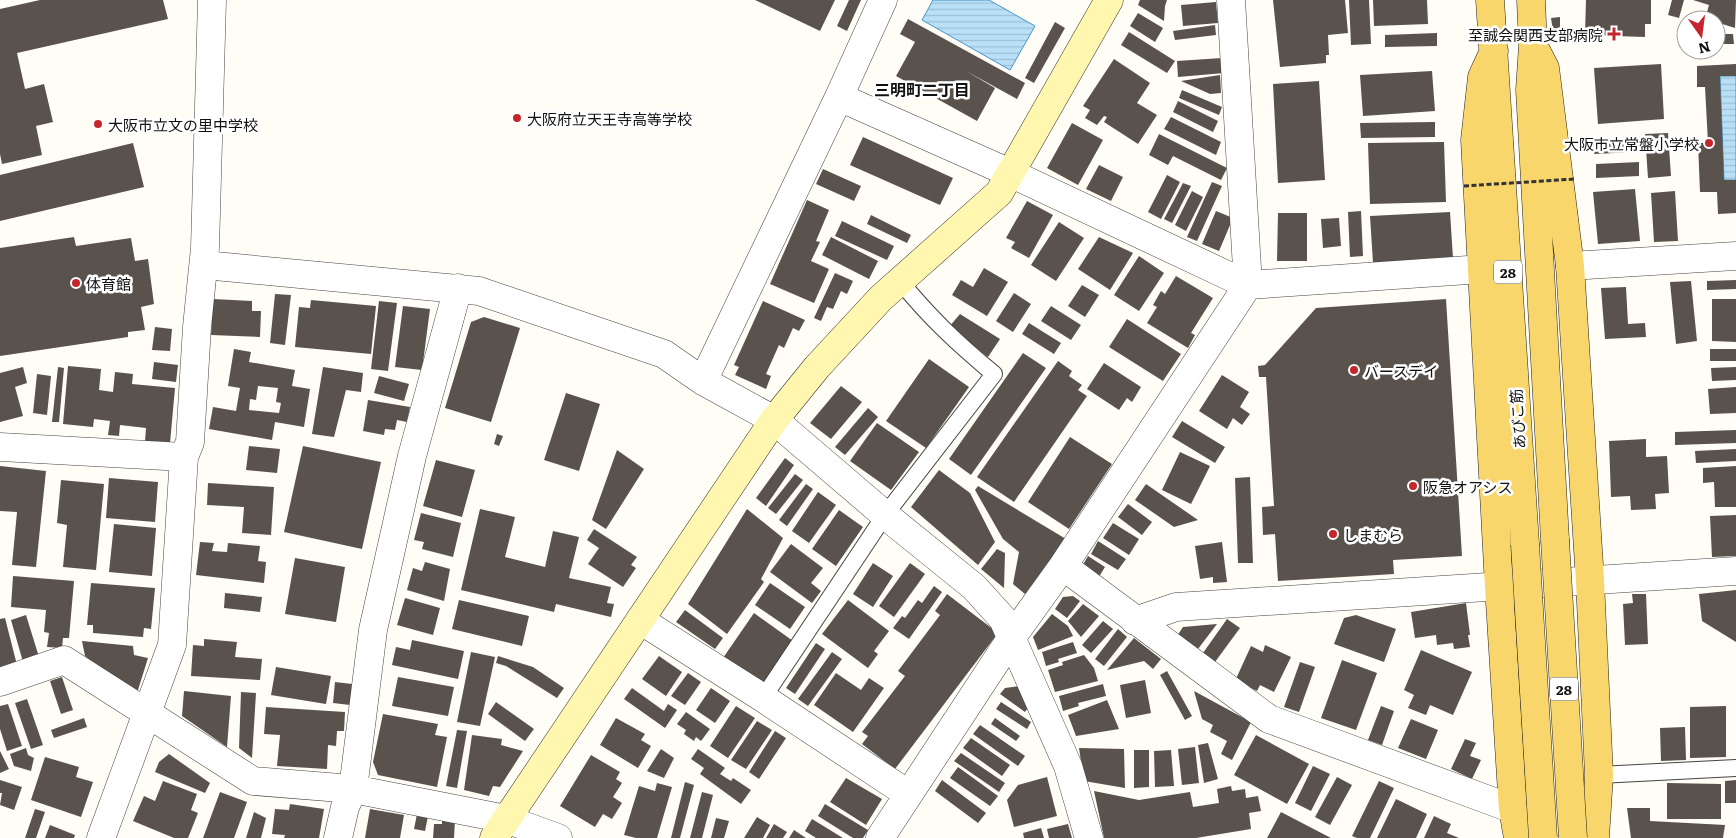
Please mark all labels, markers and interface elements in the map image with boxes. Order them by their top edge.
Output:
north arrow [1676,10,1726,60]
place label: 至誠会関西支部病院 [1468,23,1603,46]
marker: 至誠会関西支部病院 [1607,27,1621,41]
text: N [1696,37,1713,60]
district label: 三明町二丁目 [874,77,970,101]
place label: 大阪府立天王寺高等学校 [527,107,692,130]
marker: 大阪府立天王寺高等学校 [511,112,523,124]
place label: 大阪市立文の里中学校 [108,113,258,136]
marker: 大阪市立文の里中学校 [92,118,104,130]
place label: 大阪市立常盤小学校 [1564,132,1699,155]
marker: 大阪市立常盤小学校 [1703,137,1715,149]
road number: 28 [1494,260,1522,284]
place label: 体育館 [86,272,131,295]
marker: 体育館 [70,277,82,289]
place label: バースデイ [1364,359,1438,382]
marker: バースデイ [1348,364,1360,376]
street label: あびこ筋 [1503,388,1531,450]
place label: 阪急オアシス [1423,475,1512,498]
marker: 阪急オアシス [1407,480,1419,492]
place label: しまむら [1343,523,1403,546]
marker: しまむら [1327,528,1339,540]
road number: 28 [1550,678,1578,701]

